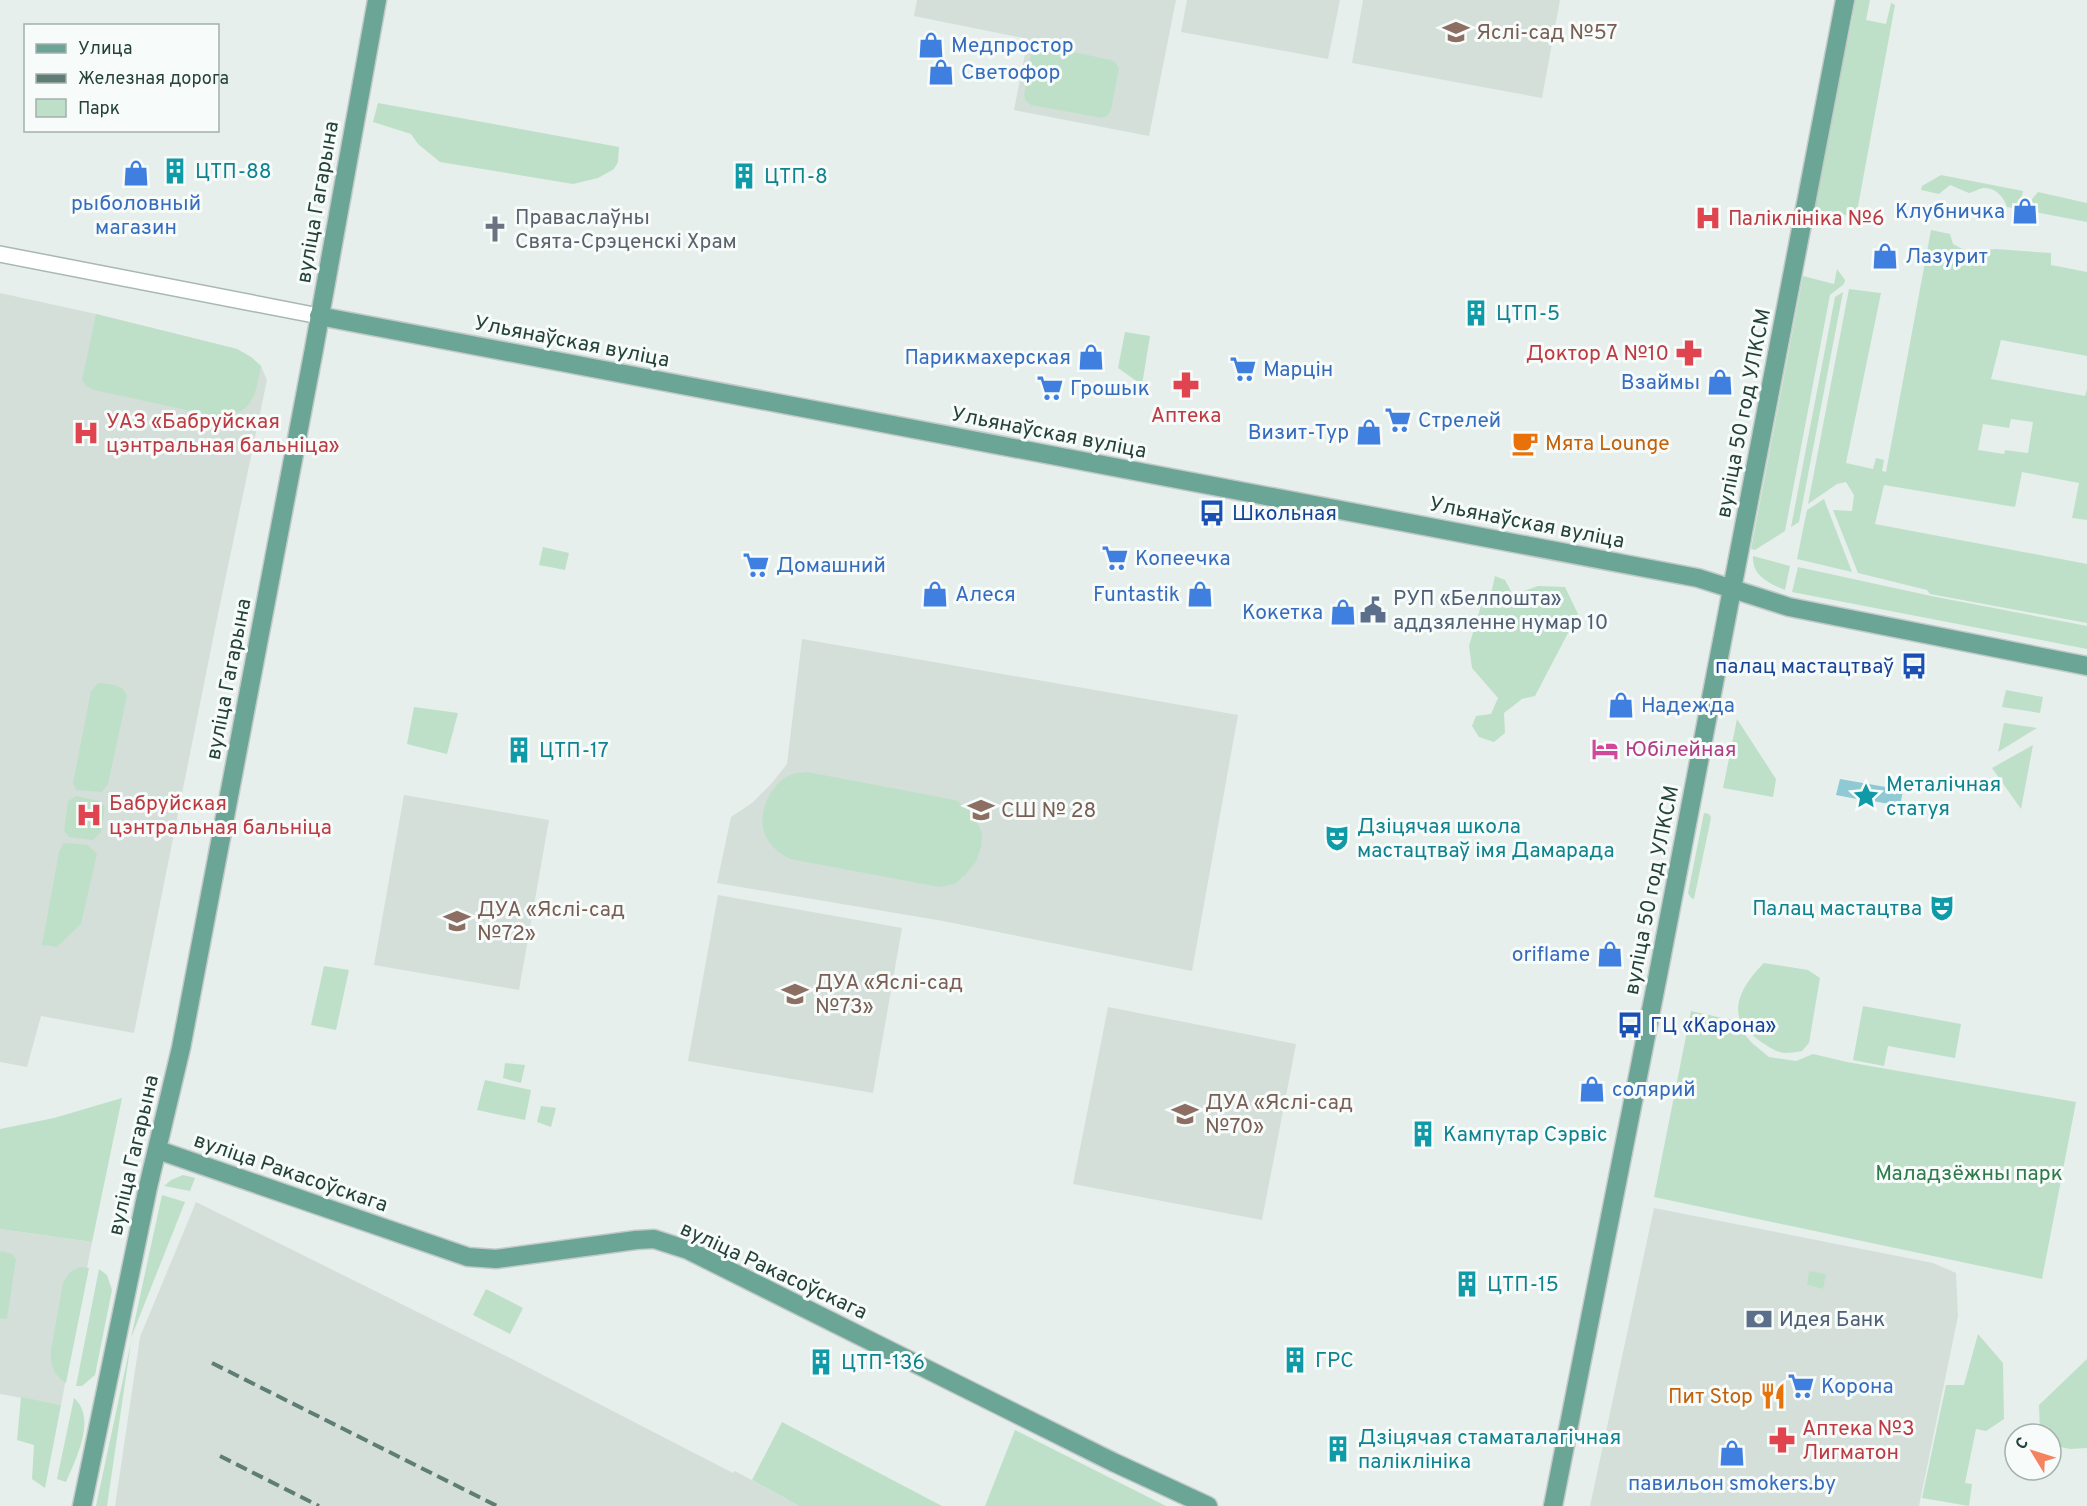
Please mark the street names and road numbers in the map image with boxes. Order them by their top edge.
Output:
street label: вуліца Гагарына [291,119,346,285]
street label: вуліца 50 год УЛКСМ [1711,306,1778,520]
street label: Ульянаўская вуліца [472,310,672,375]
street label: Ульянаўская вуліца [949,401,1149,466]
street label: Ульянаўская вуліца [1427,491,1627,556]
street label: вуліца Гагарына [201,596,258,762]
street label: вуліца 50 год УЛКСМ [1619,783,1686,997]
street label: вуліца Гагарына [103,1072,166,1238]
street label: вуліца Ракасоўскага [190,1128,391,1219]
street label: вуліца Ракасоўскага [675,1216,871,1327]

